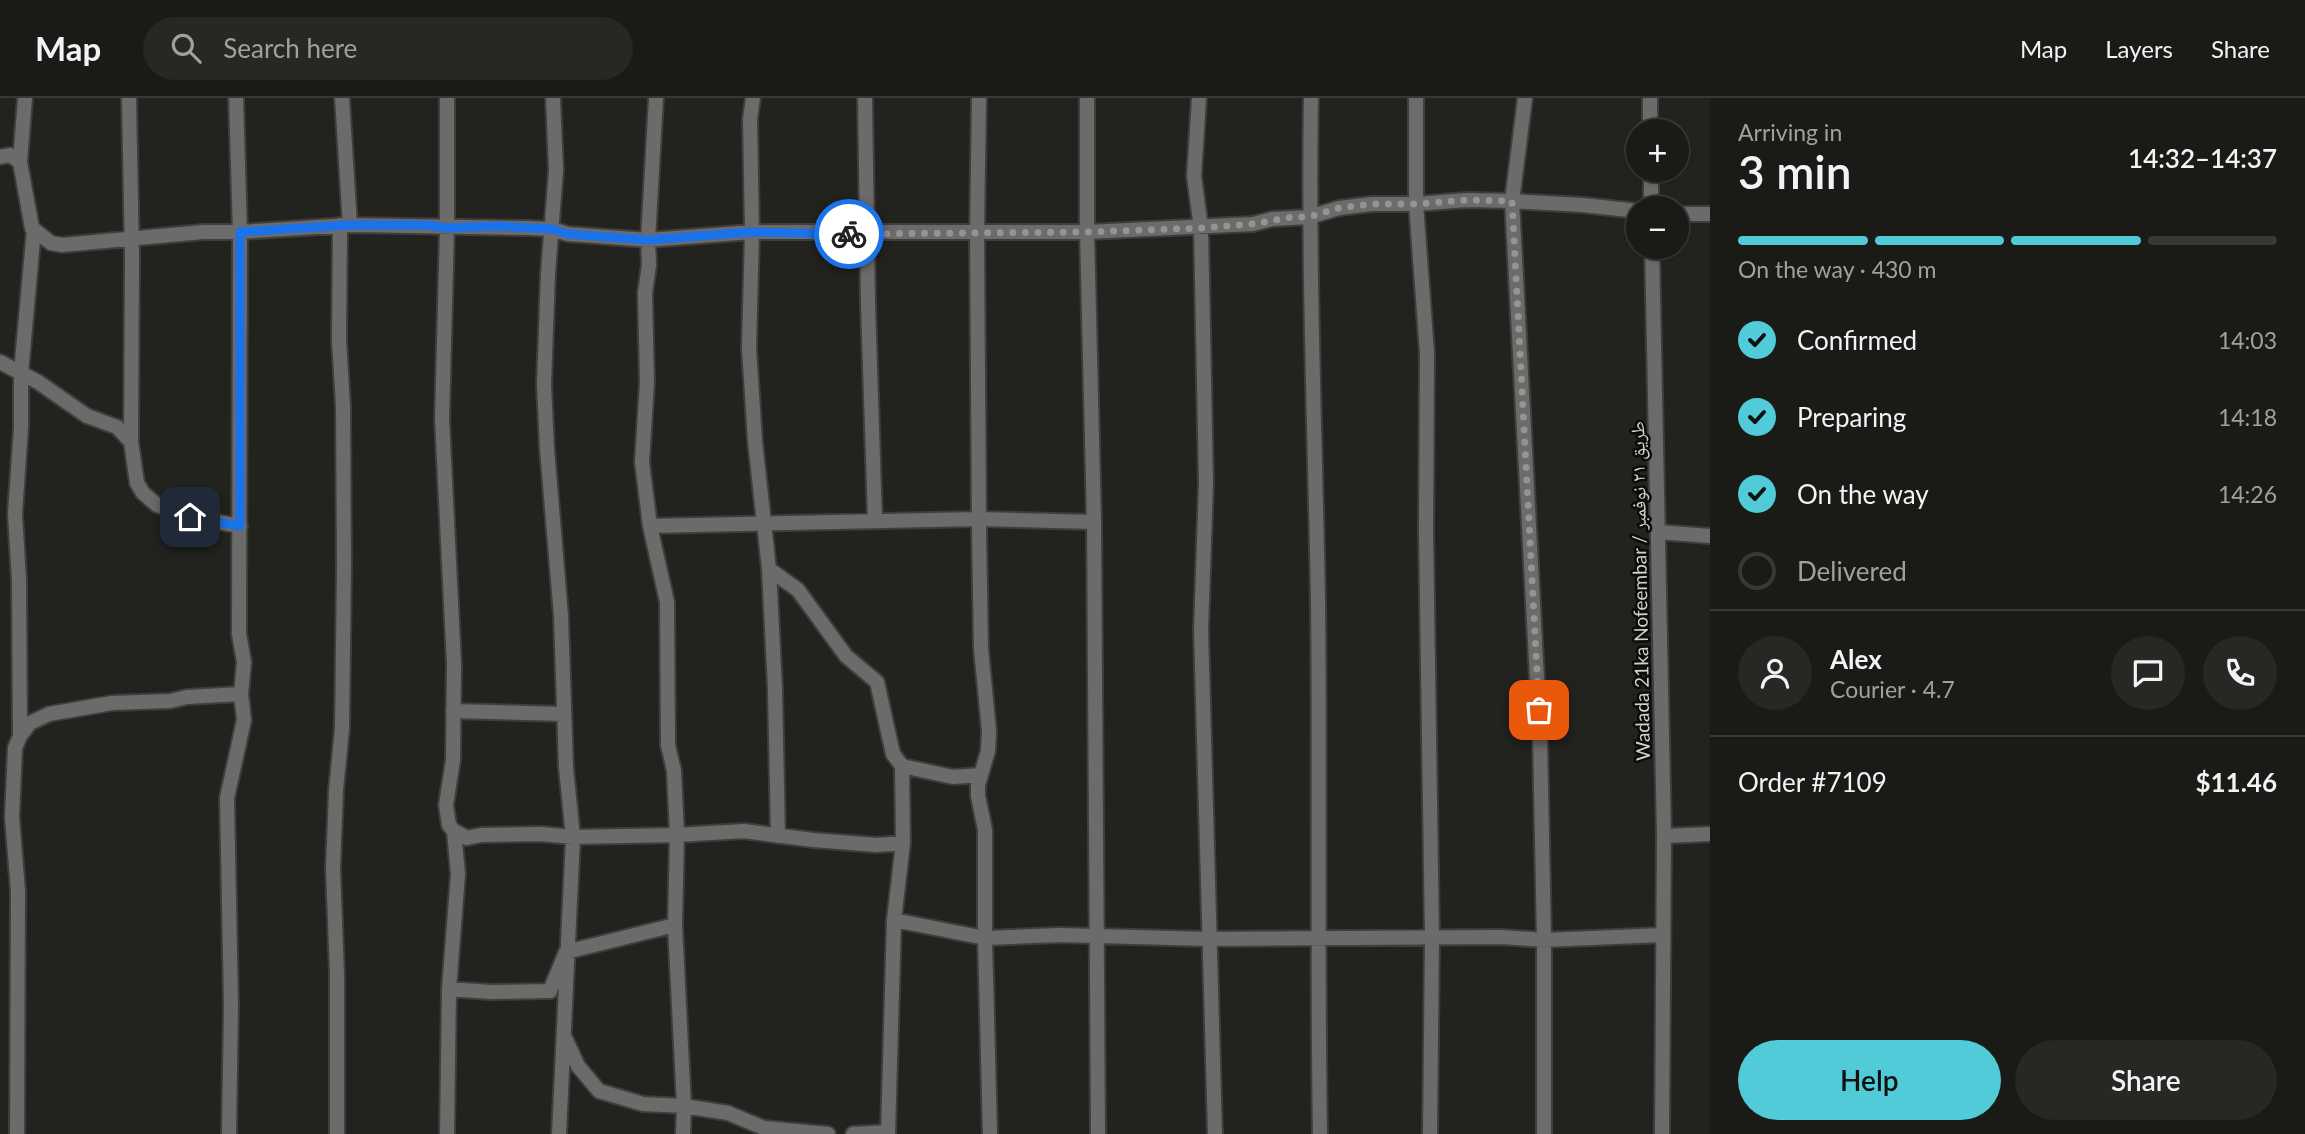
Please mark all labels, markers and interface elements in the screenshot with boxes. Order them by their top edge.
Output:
search box [143,17,633,80]
text: Map [35,28,101,68]
icon: search [167,29,205,67]
text: Search here [223,32,357,64]
text: Map [2020,34,2067,63]
text: Layers [2105,34,2173,63]
text: Share [2211,34,2270,63]
text: Arriving in [1738,118,1842,146]
map controls [1626,119,1689,259]
button: + [1626,119,1689,182]
text: 14:32–14:37 [2128,142,2277,174]
text: 3 min [1738,144,1852,199]
button: − [1626,196,1689,259]
courier [814,199,884,269]
icon: bike [830,215,868,253]
text: On the way · 430 m [1738,255,1937,283]
icon: check [1738,321,1776,359]
text: Confirmed [1797,324,1917,356]
text: 14:03 [2218,326,2277,354]
icon: check [1738,398,1776,436]
text: Preparing [1797,401,1906,433]
text: 14:18 [2218,403,2277,431]
street label: Wadada 21ka Nofeembar / طريق ٢١ نوفمبر [1625,421,1655,761]
icon: check [1738,475,1776,513]
text: On the way [1797,478,1929,510]
text: 14:26 [2218,480,2277,508]
pin [160,487,220,547]
icon: home [171,498,209,536]
text: Delivered [1797,555,1907,587]
button: person [1738,636,1812,710]
button: chat [2111,636,2185,710]
button: phone [2203,636,2277,710]
text: Alex [1830,643,1882,675]
text: Courier · 4.7 [1830,675,1955,703]
pin [1509,680,1569,740]
icon: bag [1520,691,1558,729]
text: Order #7109 [1738,766,1887,798]
text: $11.46 [2195,766,2277,798]
button: Help [1738,1040,2001,1120]
button: Share [2015,1040,2277,1120]

